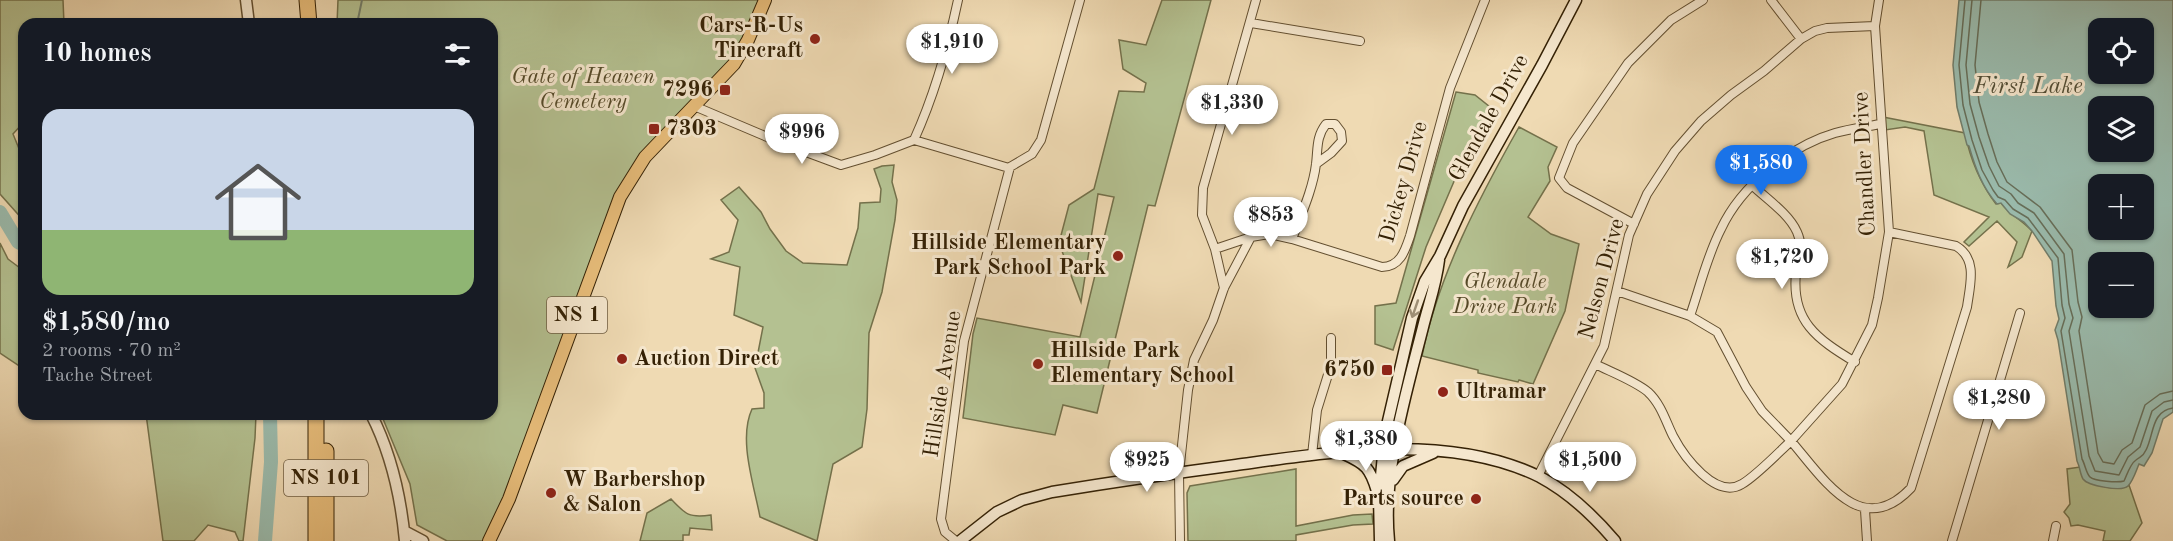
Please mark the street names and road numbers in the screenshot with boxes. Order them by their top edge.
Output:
street label: Glendale Drive [1445,51,1533,185]
street label: Chandler Drive [1850,91,1880,237]
street label: Dickey Drive [1376,119,1432,245]
street label: Nelson Drive [1575,216,1629,342]
road number: NS 1 [547,297,607,333]
street label: Hillside Avenue [921,309,965,459]
road number: NS 101 [284,460,368,496]

